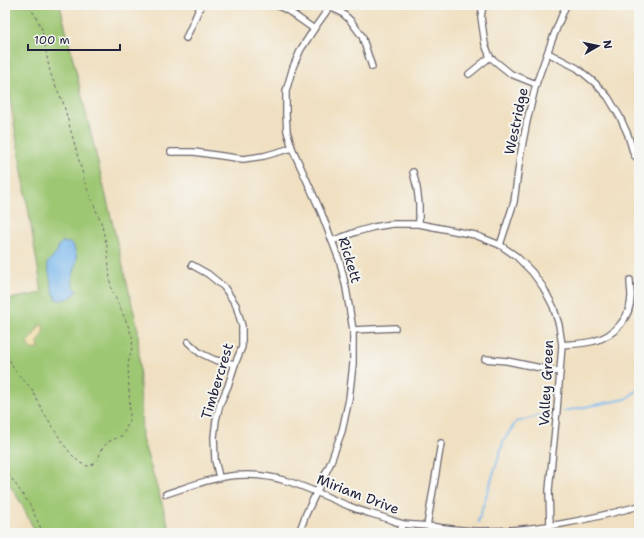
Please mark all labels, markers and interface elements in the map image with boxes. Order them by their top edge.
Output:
scale bar [28,26,120,52]
north arrow [578,26,618,66]
text: 100 m [34,32,70,48]
text: N [599,39,616,50]
street label: Westridge [500,86,532,156]
street label: Rickett [334,235,366,285]
street label: Valley Green [535,339,557,427]
street label: Timbercrest [197,341,237,421]
street label: Miriam Drive [314,470,402,518]

